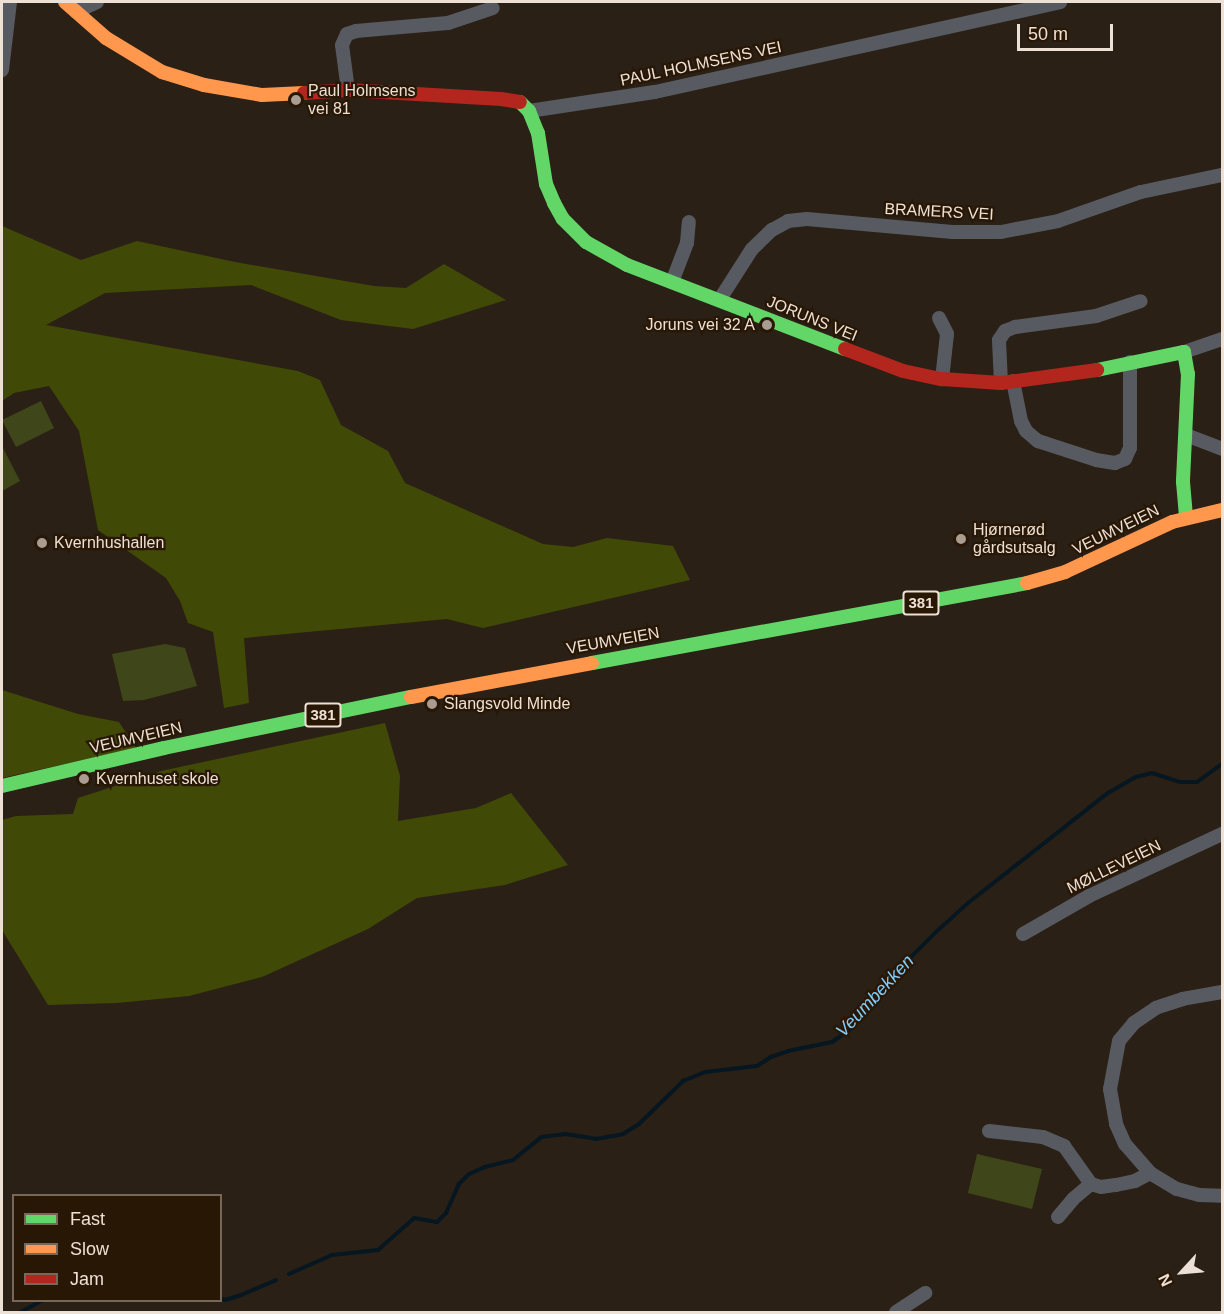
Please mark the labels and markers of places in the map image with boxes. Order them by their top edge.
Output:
place label: Paul Holmsens vei 81 [308,81,416,119]
marker: Paul Holmsens vei 81 [289,93,303,107]
place label: Joruns vei 32 A [645,315,755,335]
marker: Joruns vei 32 A [760,318,774,332]
place label: Hjørnerød gårdsutsalg [973,520,1056,558]
marker: Hjørnerød gårdsutsalg [954,532,968,546]
place label: Kvernhushallen [54,533,164,553]
marker: Kvernhushallen [35,536,49,550]
place label: Slangsvold Minde [444,694,570,714]
marker: Slangsvold Minde [425,697,439,711]
place label: Kvernhuset skole [96,769,219,789]
marker: Kvernhuset skole [77,772,91,786]

